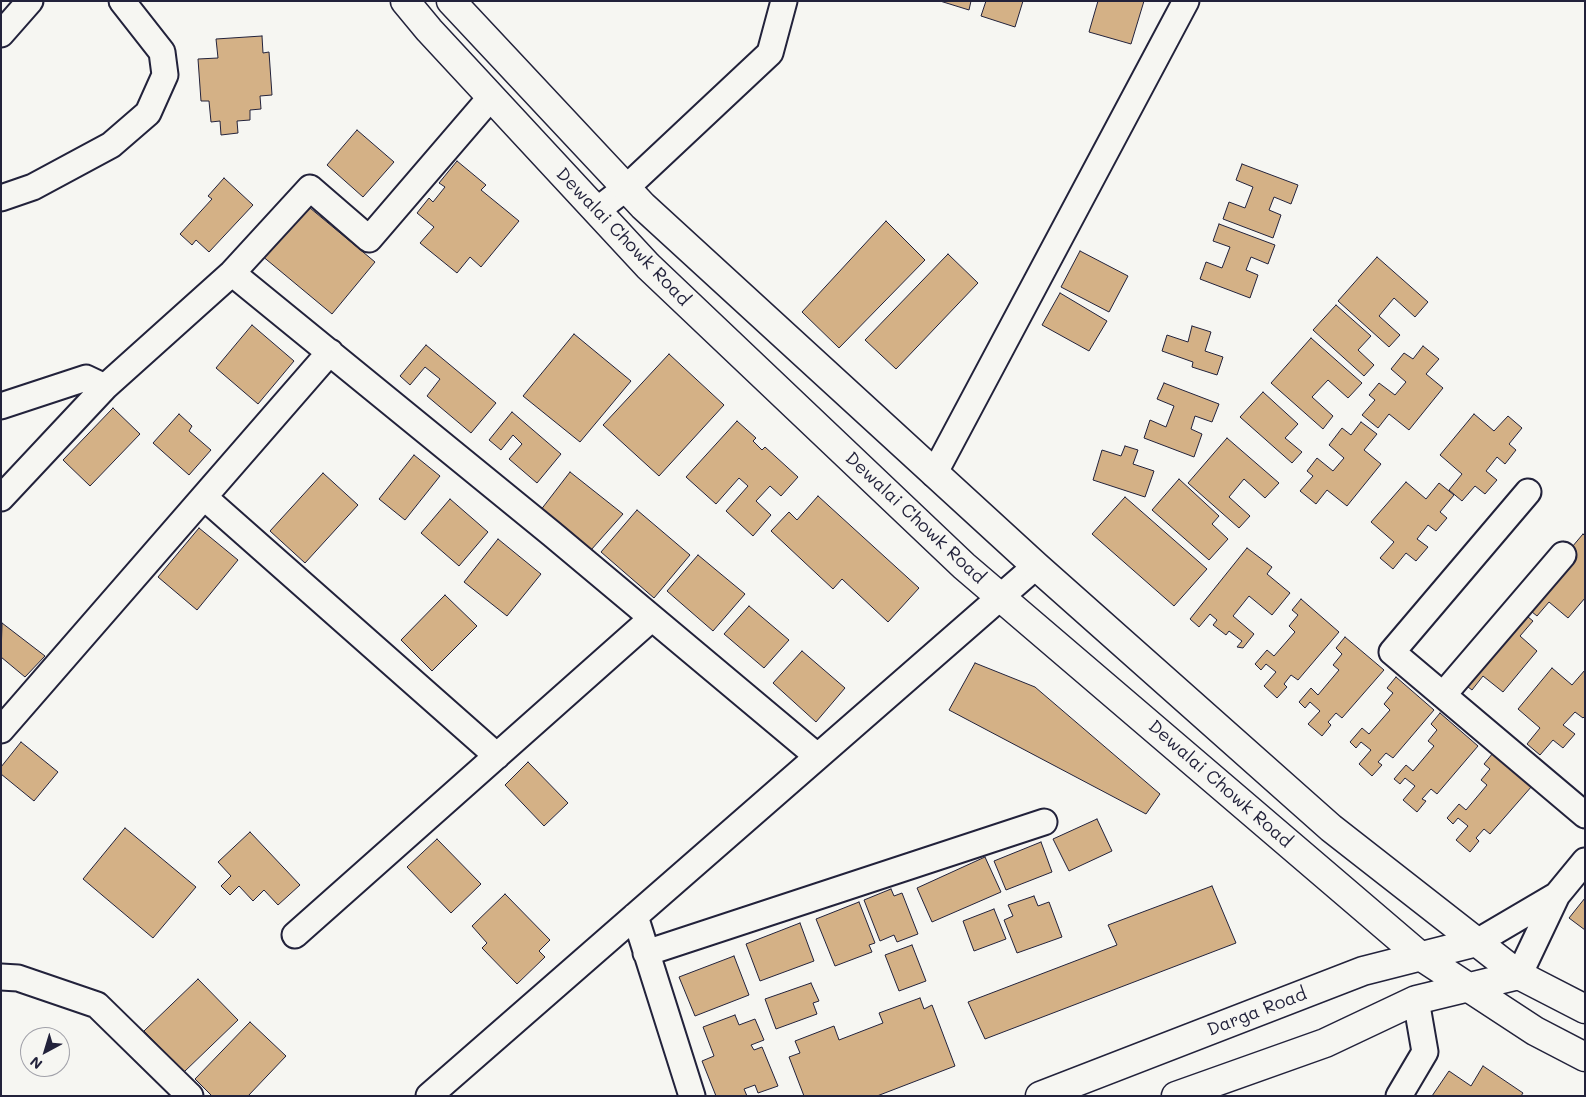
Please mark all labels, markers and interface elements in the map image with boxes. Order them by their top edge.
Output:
street label: Dewalai Chowk Road [551,164,695,310]
street label: Dewalai Chowk Road [841,448,989,588]
street label: Dewalai Chowk Road [1144,716,1296,852]
street label: Darga Road [1204,983,1310,1041]
north arrow [20,1027,70,1077]
text: N [26,1053,46,1074]

